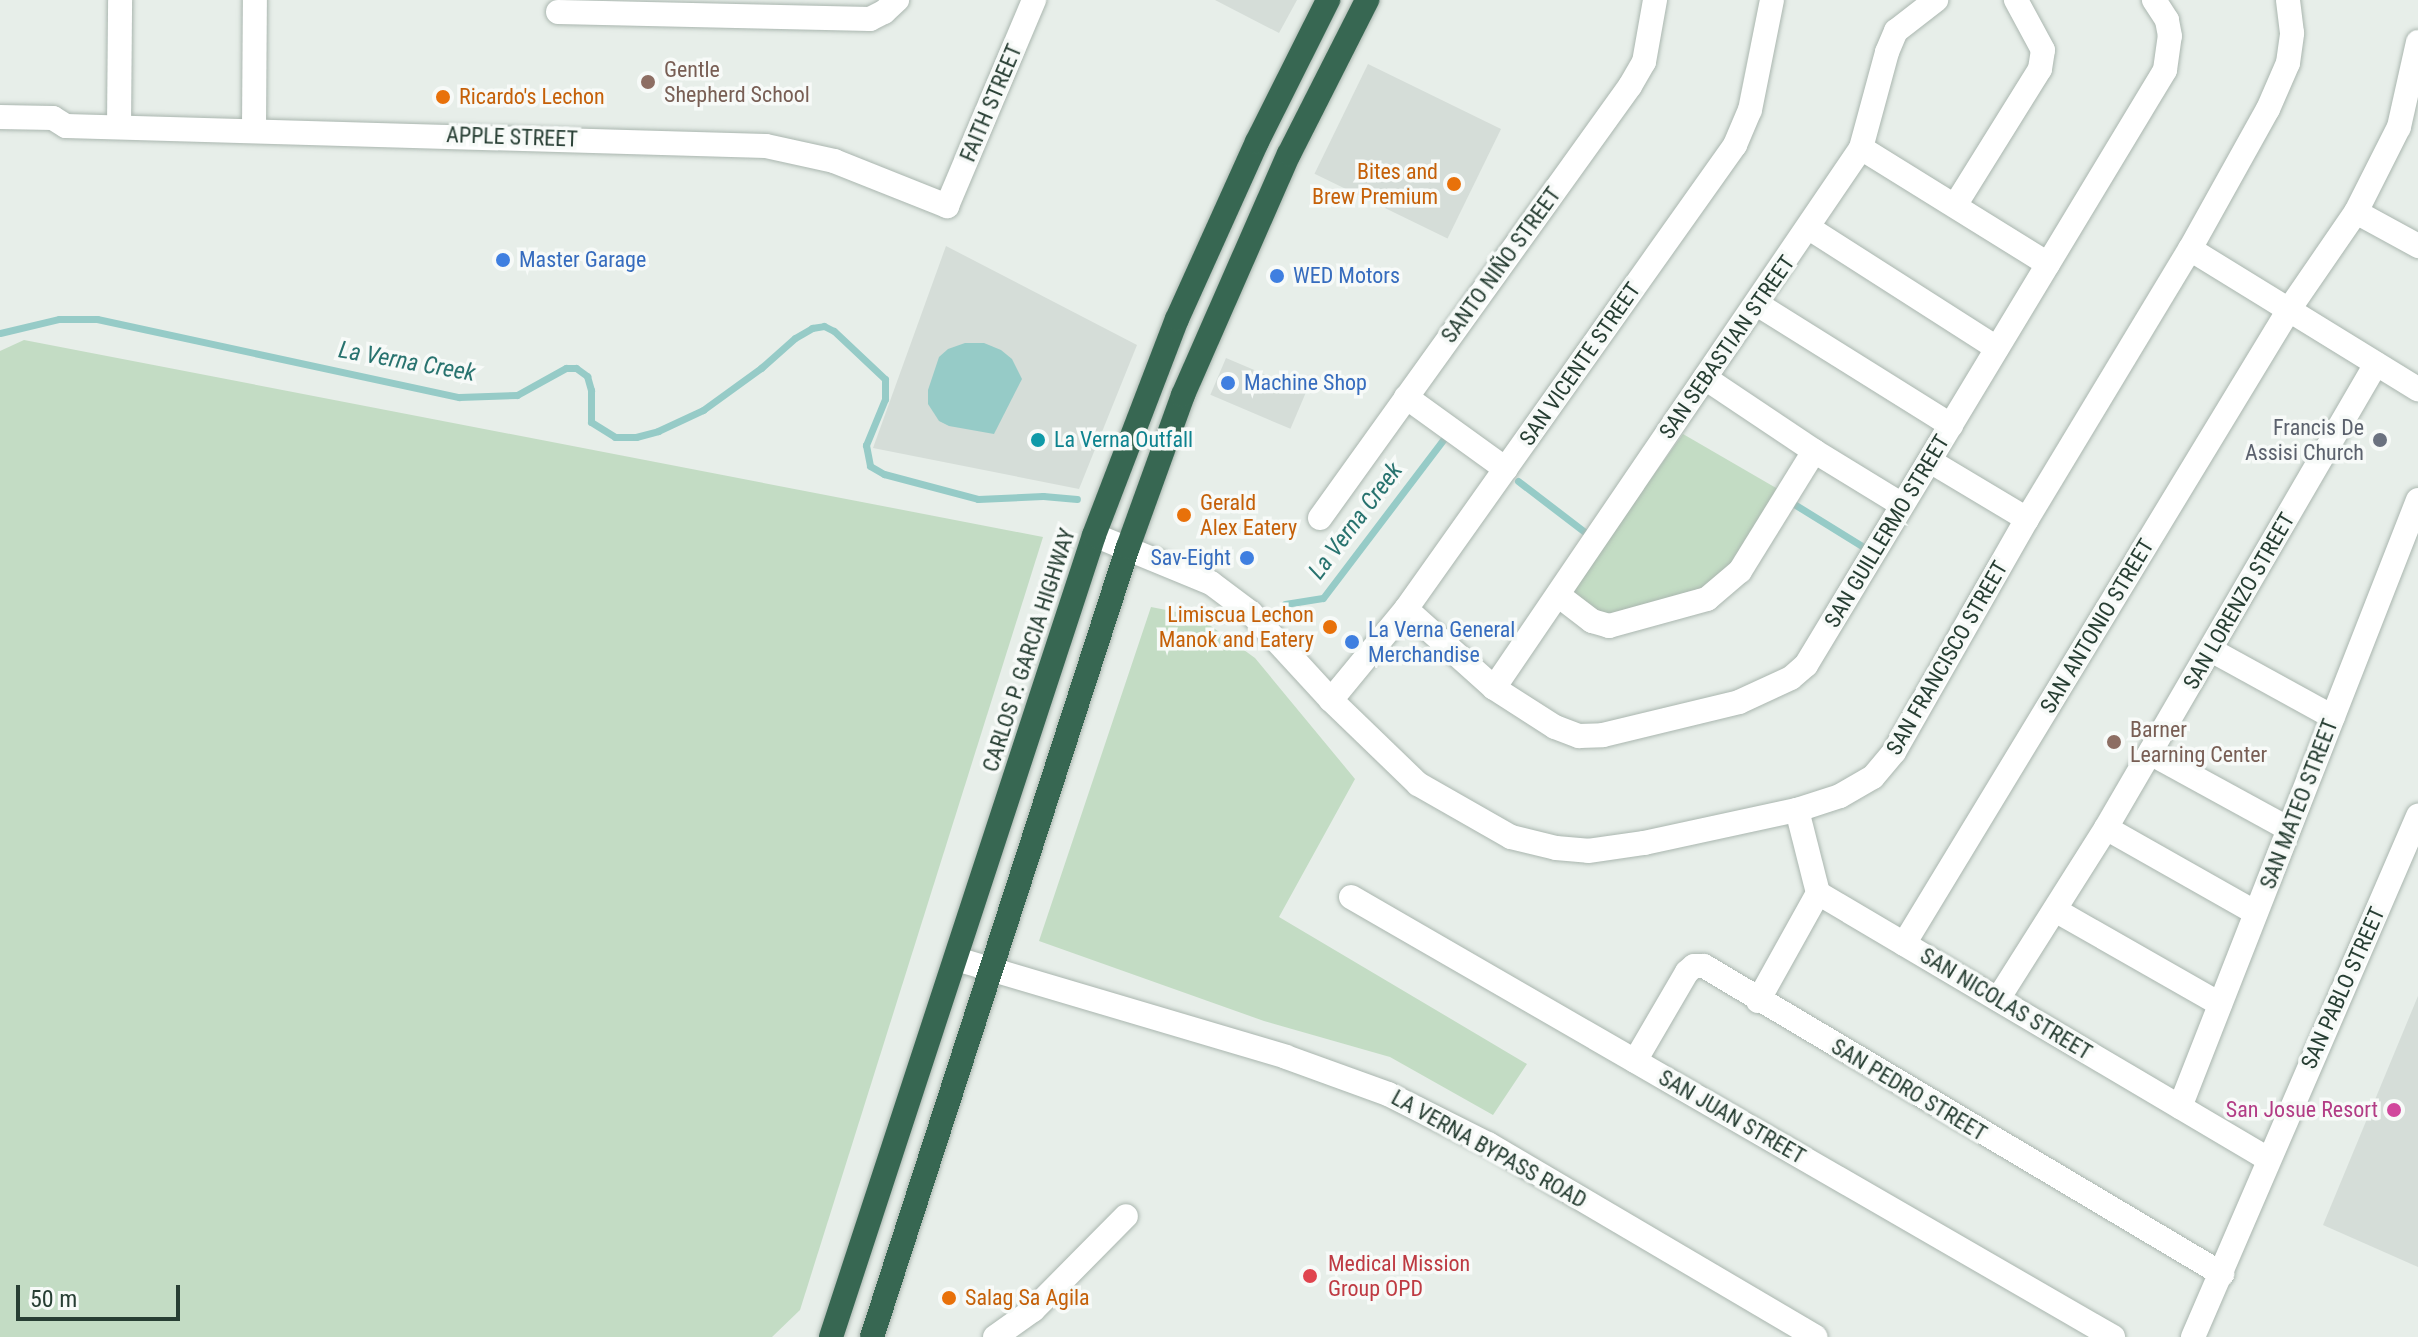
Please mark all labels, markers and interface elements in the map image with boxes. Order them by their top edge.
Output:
street label: FAITH STREET [954,40,1028,166]
place label: Gentle Shepherd School [664,56,810,108]
marker: Gentle Shepherd School [639,73,657,91]
place label: Ricardo's Lechon [459,84,605,110]
marker: Ricardo's Lechon [434,88,452,106]
street label: APPLE STREET [446,122,578,152]
place label: Bites and Brew Premium [1312,158,1438,210]
marker: Bites and Brew Premium [1445,175,1463,193]
street label: SANTO NIÑO STREET [1436,182,1566,348]
place label: Master Garage [519,247,646,273]
street label: SAN SEBASTIAN STREET [1654,250,1800,444]
marker: Master Garage [494,251,512,269]
place label: WED Motors [1293,263,1400,289]
marker: WED Motors [1268,267,1286,285]
street label: SAN VICENTE STREET [1514,277,1646,451]
water label: La Verna Creek [336,336,478,388]
place label: Machine Shop [1244,370,1367,396]
marker: Machine Shop [1219,374,1237,392]
place label: Francis De Assisi Church [2245,414,2364,466]
place label: La Verna Outfall [1054,427,1193,453]
street label: SAN GUILLERMO STREET [1819,430,1955,632]
marker: La Verna Outfall [1029,431,1047,449]
marker: Francis De Assisi Church [2371,431,2389,449]
water label: La Verna Creek [1303,457,1409,585]
place label: Gerald Alex Eatery [1200,489,1297,540]
marker: Gerald Alex Eatery [1175,506,1193,524]
street label: SAN LORENZO STREET [2178,508,2300,694]
street label: CARLOS P. GARCIA HIGHWAY [977,525,1081,775]
street label: SAN ANTONIO STREET [2035,534,2159,718]
place label: Sav-Eight [1150,545,1231,571]
marker: Sav-Eight [1238,549,1256,567]
street label: SAN FRANCISCO STREET [1881,556,2013,760]
place label: Limiscua Lechon Manok and Eatery [1159,601,1314,652]
place label: La Verna General Merchandise [1368,616,1515,668]
marker: Limiscua Lechon Manok and Eatery [1321,618,1339,636]
marker: La Verna General Merchandise [1343,633,1361,651]
street label: SAN MATEO STREET [2254,715,2344,893]
place label: Barner Learning Center [2130,716,2267,768]
marker: Barner Learning Center [2105,733,2123,751]
street label: SAN PABLO STREET [2295,903,2391,1073]
street label: SAN NICOLAS STREET [1915,942,2097,1066]
street label: SAN PEDRO STREET [1827,1033,1991,1147]
street label: SAN JUAN STREET [1654,1064,1810,1170]
street label: LA VERNA BYPASS ROAD [1387,1084,1591,1214]
place label: San Josue Resort [2226,1097,2378,1123]
marker: San Josue Resort [2385,1101,2403,1119]
place label: Medical Mission Group OPD [1328,1250,1470,1302]
marker: Medical Mission Group OPD [1299,1265,1321,1287]
scale bar [20,1269,184,1319]
text: 50 m [30,1285,77,1313]
place label: Salag Sa Agila [965,1285,1090,1311]
marker: Salag Sa Agila [940,1289,958,1307]

